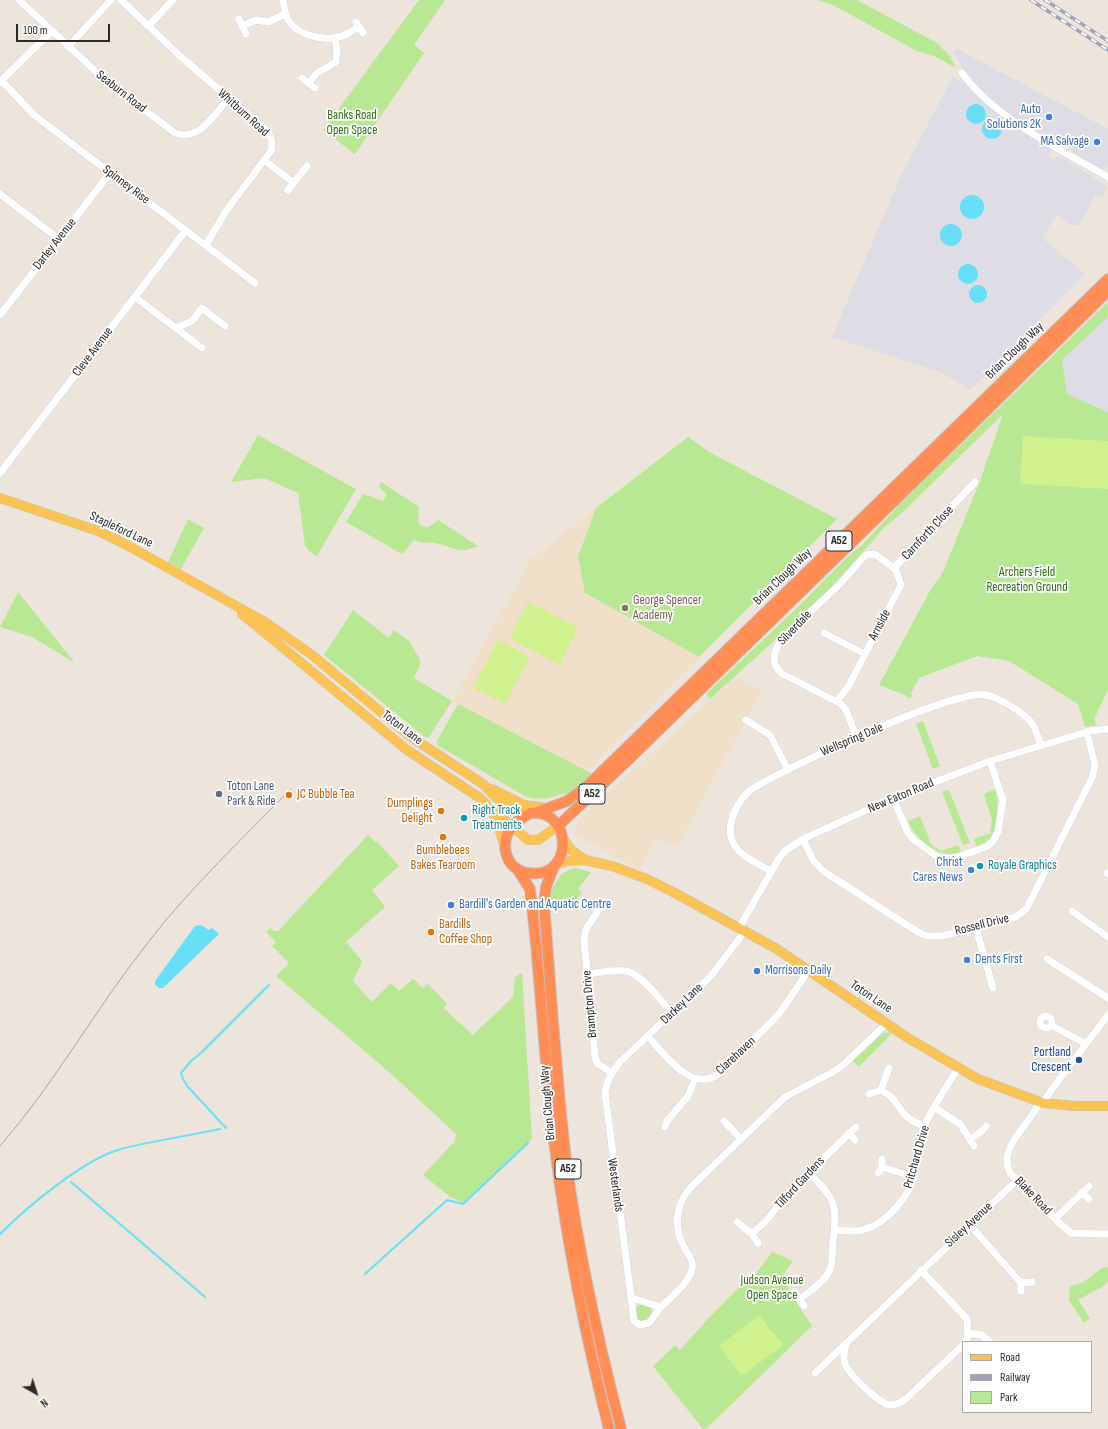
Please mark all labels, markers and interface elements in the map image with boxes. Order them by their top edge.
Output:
scale bar [18,16,112,42]
text: 100 m [23,23,48,38]
street label: Seaburn Road [93,67,149,117]
street label: Whitburn Road [214,86,272,140]
place label: Auto Solutions 2K [987,102,1041,133]
park label: Banks Road Open Space [327,108,377,139]
marker: Auto Solutions 2K [1044,112,1054,122]
place label: MA Salvage [1040,134,1089,150]
marker: MA Salvage [1092,137,1102,147]
street label: Spinney Rise [99,162,153,208]
street label: Darley Avenue [30,215,80,273]
street label: Brian Clough Way [983,319,1047,383]
street label: Cleve Avenue [69,324,117,380]
street label: Carnforth Close [899,503,957,563]
street label: Stapleford Lane [87,509,155,551]
road number: A52 [826,531,852,551]
street label: Brian Clough Way [751,545,815,609]
park label: Archers Field Recreation Ground [986,565,1068,596]
place label: George Spencer Academy [633,593,702,624]
marker: George Spencer Academy [620,603,630,613]
street label: Silverdale [775,607,815,649]
street label: Arnside [865,607,895,643]
street label: Toton Lane [378,708,426,748]
street label: Wellspring Dale [818,720,886,760]
street label: New Eaton Road [866,775,936,817]
place label: Toton Lane Park & Ride [227,779,276,810]
road number: A52 [579,784,605,804]
place label: JC Bubble Tea [297,787,354,803]
marker: Toton Lane Park & Ride [214,789,224,799]
marker: JC Bubble Tea [284,790,294,800]
place label: Dumplings Delight [387,796,433,827]
place label: Right Track Treatments [472,803,522,834]
marker: Dumplings Delight [436,806,446,816]
marker: Right Track Treatments [459,813,469,823]
marker: Bumblebees Bakes Tearoom [438,832,448,842]
place label: Bumblebees Bakes Tearoom [411,843,475,874]
place label: Christ Cares News [913,855,963,886]
place label: Royale Graphics [988,858,1057,874]
marker: Royale Graphics [975,861,985,871]
marker: Christ Cares News [966,865,976,875]
place label: Bardill's Garden and Aquatic Centre [459,897,611,913]
marker: Bardill's Garden and Aquatic Centre [446,900,456,910]
street label: Rossell Drive [953,911,1011,939]
place label: Bardills Coffee Shop [439,917,492,948]
marker: Bardills Coffee Shop [426,927,436,937]
place label: Dents First [975,952,1023,968]
marker: Dents First [962,955,972,965]
place label: Morrisons Daily [765,963,832,979]
marker: Morrisons Daily [752,966,762,976]
street label: Brampton Drive [579,970,601,1038]
street label: Toton Lane [847,977,895,1017]
street label: Darkey Lane [658,980,706,1028]
street label: Clarehaven [713,1034,759,1078]
place label: Portland Crescent [1031,1045,1071,1076]
marker: Portland Crescent [1074,1055,1084,1065]
street label: Brian Clough Way [537,1065,559,1141]
street label: Pritchard Drive [901,1124,933,1190]
street label: Tilford Gardens [772,1154,828,1212]
street label: Westerlands [604,1157,626,1213]
road number: A52 [555,1159,581,1179]
street label: Blake Road [1011,1174,1055,1218]
street label: Sisley Avenue [942,1199,996,1251]
park label: Judson Avenue Open Space [741,1273,803,1304]
legend [962,1341,1092,1413]
text: Road [1000,1350,1020,1365]
text: Railway [1000,1370,1030,1385]
north arrow [16,1373,56,1413]
text: Park [1000,1390,1018,1405]
text: N [37,1396,50,1410]

